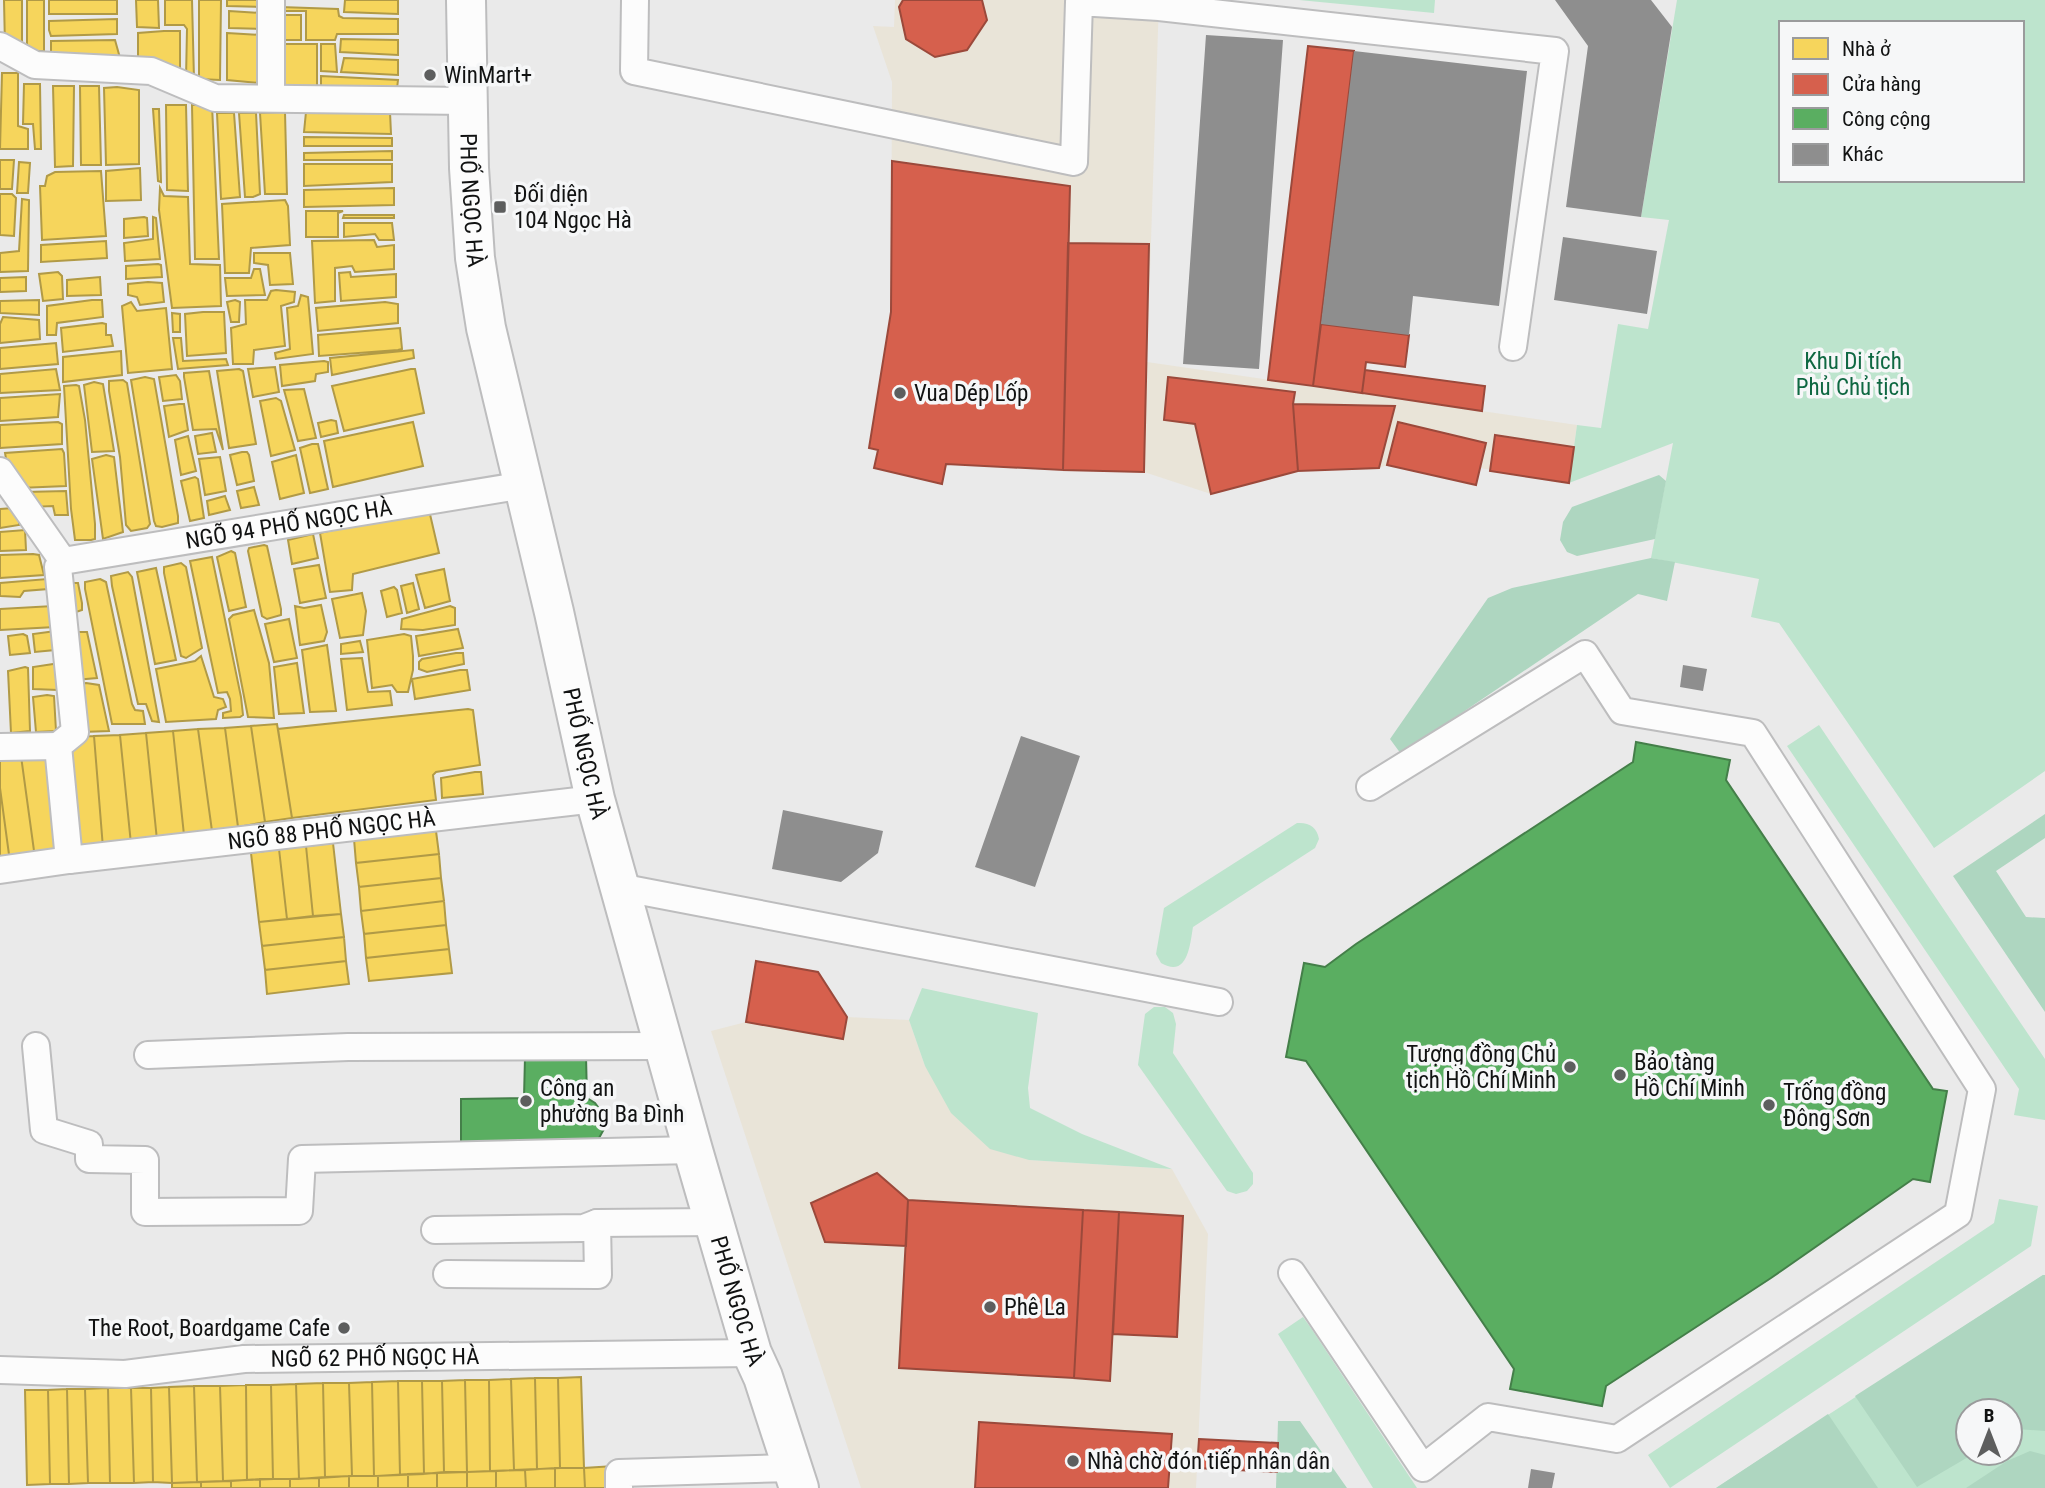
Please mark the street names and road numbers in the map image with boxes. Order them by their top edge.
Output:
street label: PHỐ NGỌC HÀ [454,133,490,269]
street label: NGÕ 94 PHỐ NGỌC HÀ [184,493,394,555]
street label: PHỐ NGỌC HÀ [557,685,614,822]
street label: NGÕ 88 PHỐ NGỌC HÀ [226,804,437,855]
street label: PHỐ NGỌC HÀ [705,1233,770,1370]
street label: NGÕ 62 PHỐ NGỌC HÀ [270,1341,480,1373]

